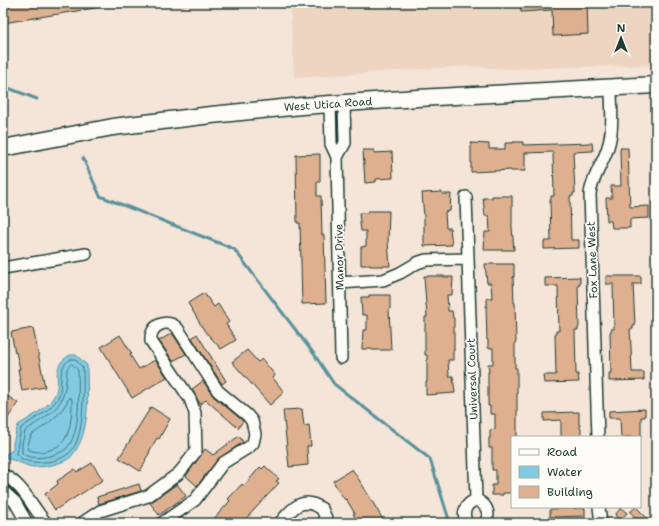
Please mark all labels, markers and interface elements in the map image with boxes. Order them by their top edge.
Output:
north arrow [601,18,641,58]
text: N [617,21,626,36]
street label: West Utica Road [283,94,373,115]
street label: Fox Lane West [584,221,601,299]
street label: Manor Drive [331,224,348,290]
street label: Universal Court [464,338,481,420]
legend [511,436,641,508]
text: Road [547,444,578,460]
text: Water [547,464,583,480]
text: Building [547,484,593,500]

